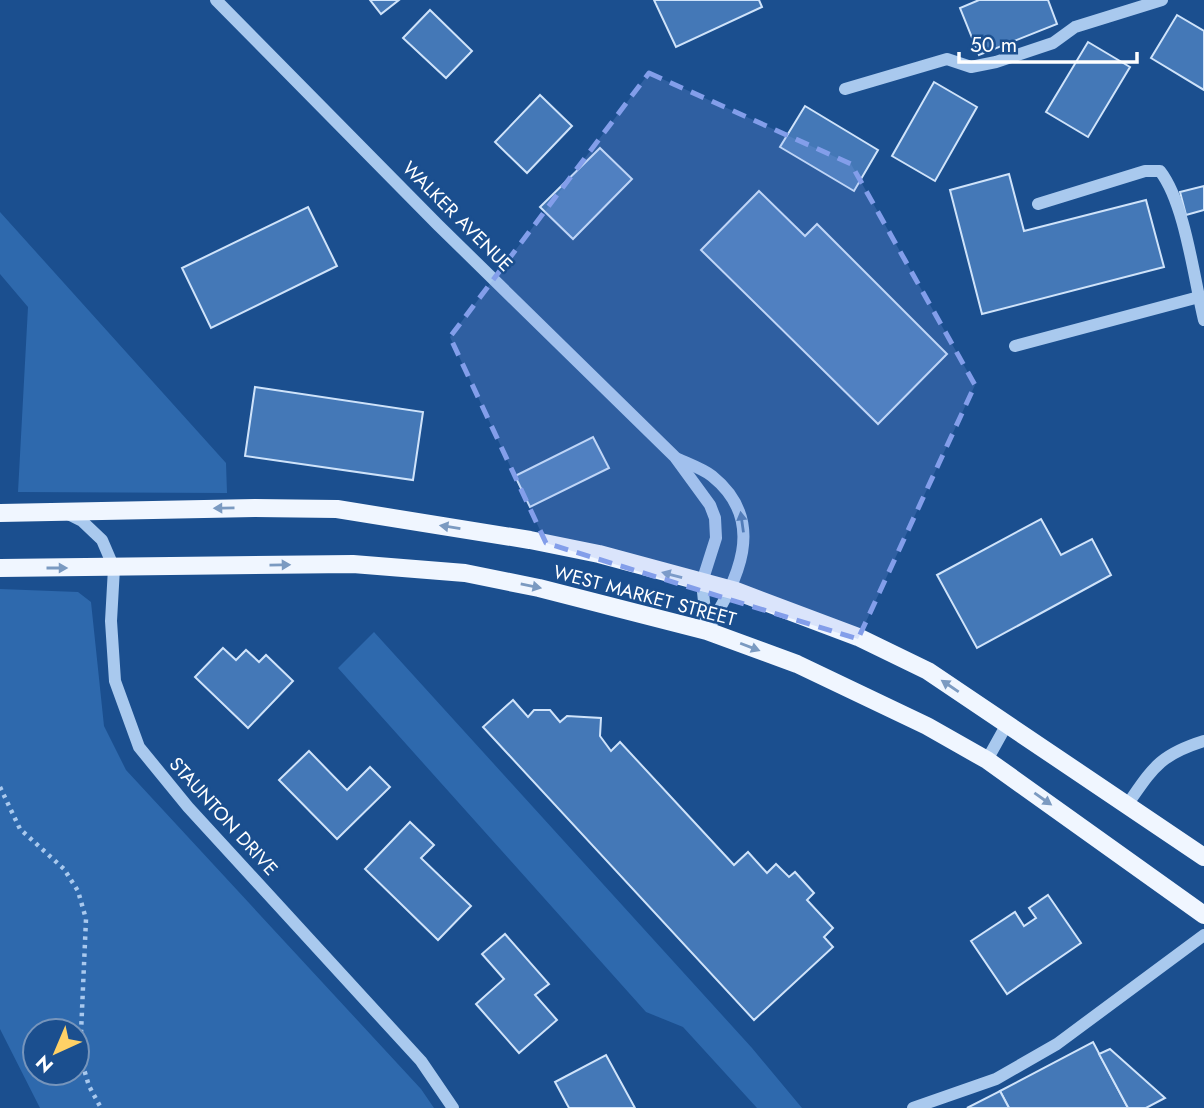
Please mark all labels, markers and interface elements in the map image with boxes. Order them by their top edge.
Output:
scale bar [959,21,1138,65]
text: 50 m [970,30,1017,60]
street label: WALKER AVENUE [396,155,519,278]
one-way arrow [213,503,235,514]
one-way arrow [736,511,747,533]
one-way arrow [439,522,461,533]
street label: WEST MARKET STREET [551,558,739,633]
one-way arrow [269,560,291,571]
one-way arrow [46,562,68,574]
one-way arrow [662,569,683,579]
one-way arrow [520,581,542,592]
one-way arrow [739,641,760,652]
one-way arrow [941,680,960,693]
street label: STAUNTON DRIVE [163,751,284,881]
one-way arrow [1034,792,1052,806]
north arrow [21,1017,91,1087]
text: N [30,1049,59,1079]

